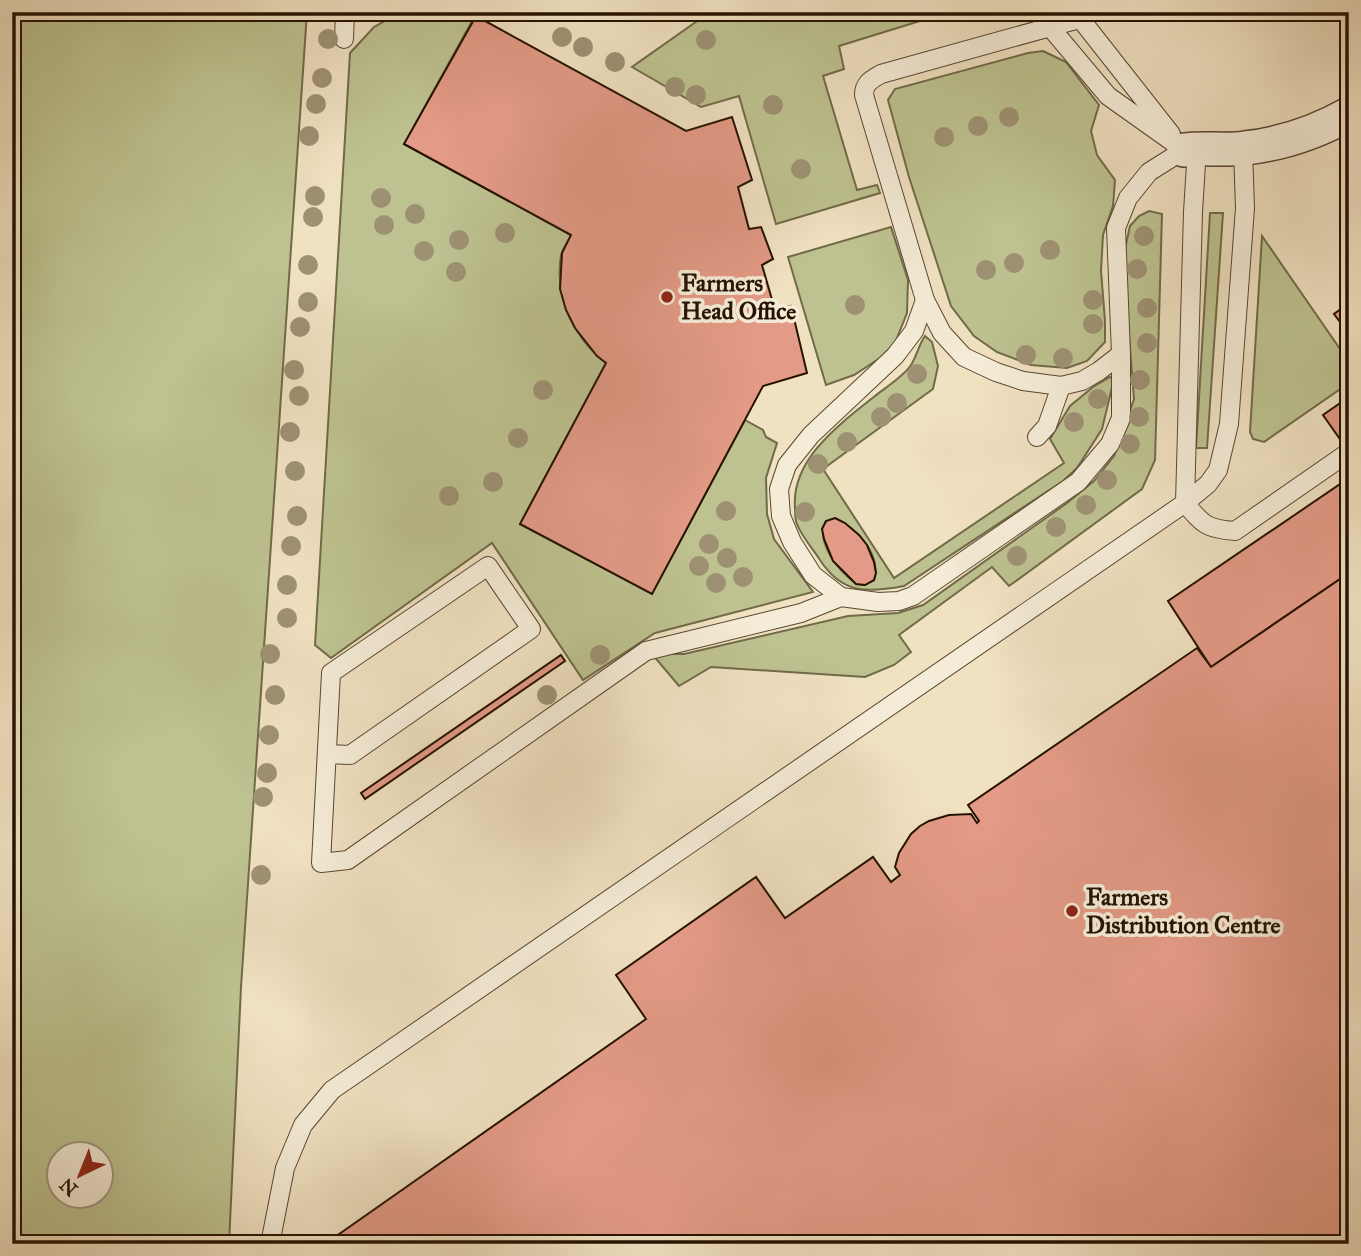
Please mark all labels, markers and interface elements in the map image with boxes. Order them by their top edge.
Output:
place label: Farmers Head Office [681,268,796,326]
marker: Farmers Head Office [659,289,675,305]
place label: Farmers Distribution Centre [1086,882,1281,940]
marker: Farmers Distribution Centre [1064,903,1080,919]
north arrow [46,1140,116,1210]
text: N [55,1173,82,1201]

